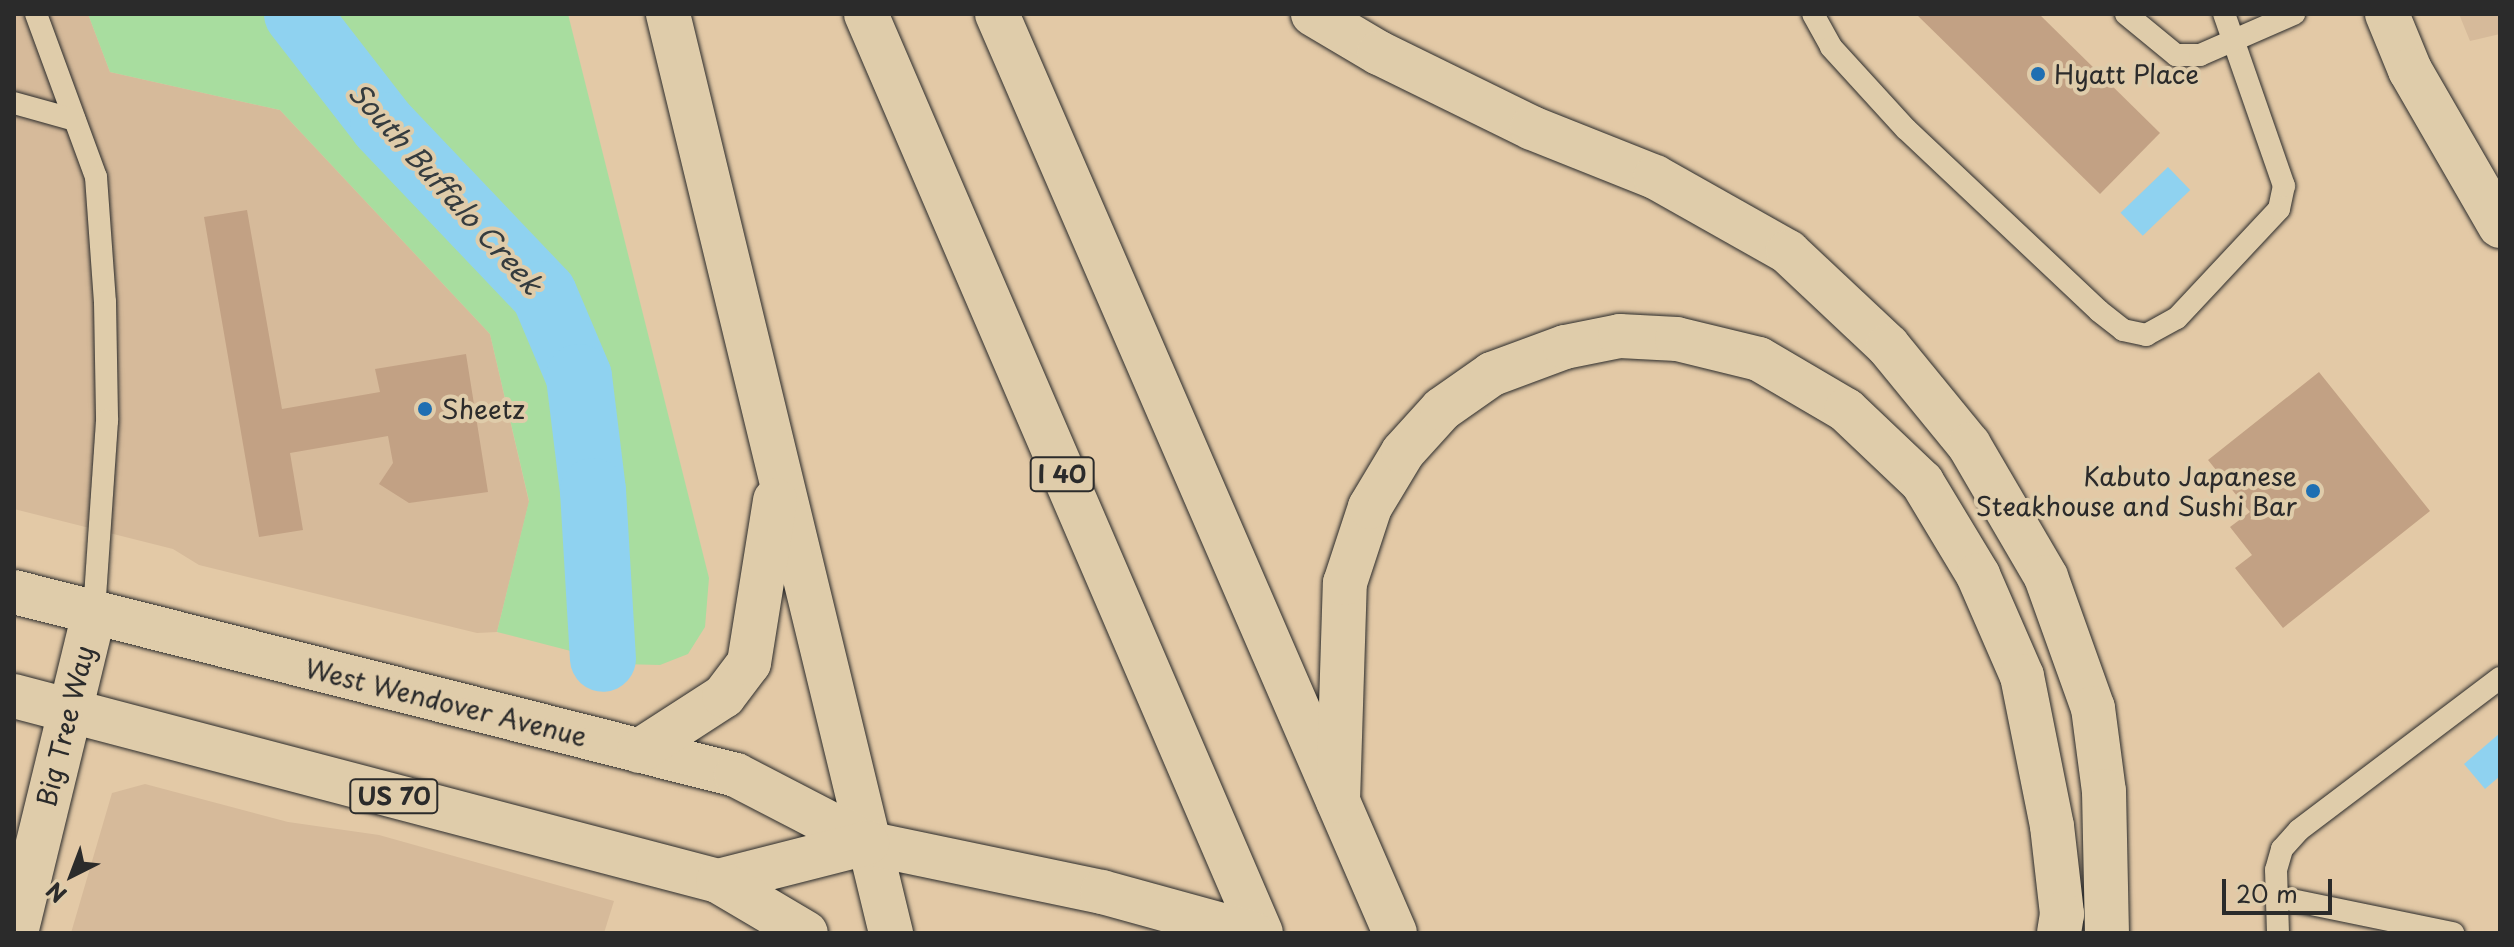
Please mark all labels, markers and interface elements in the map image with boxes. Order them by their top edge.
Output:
place label: Hyatt Place [2054,58,2200,90]
marker: Hyatt Place [2029,65,2047,83]
water label: South Buffalo Creek [342,75,550,301]
place label: Sheetz [441,393,525,425]
marker: Sheetz [416,400,434,418]
road number: I 40 [1028,454,1096,494]
place label: Kabuto Japanese Steakhouse and Sushi Bar [1972,460,2297,522]
marker: Kabuto Japanese Steakhouse and Sushi Bar [2304,482,2322,500]
street label: Big Tree Way [30,641,100,811]
street label: West Wendover Avenue [302,652,590,752]
road number: US 70 [350,776,438,816]
north arrow [32,835,112,915]
scale bar [2226,863,2336,913]
text: N [38,875,73,911]
text: 20 m [2236,875,2298,911]

